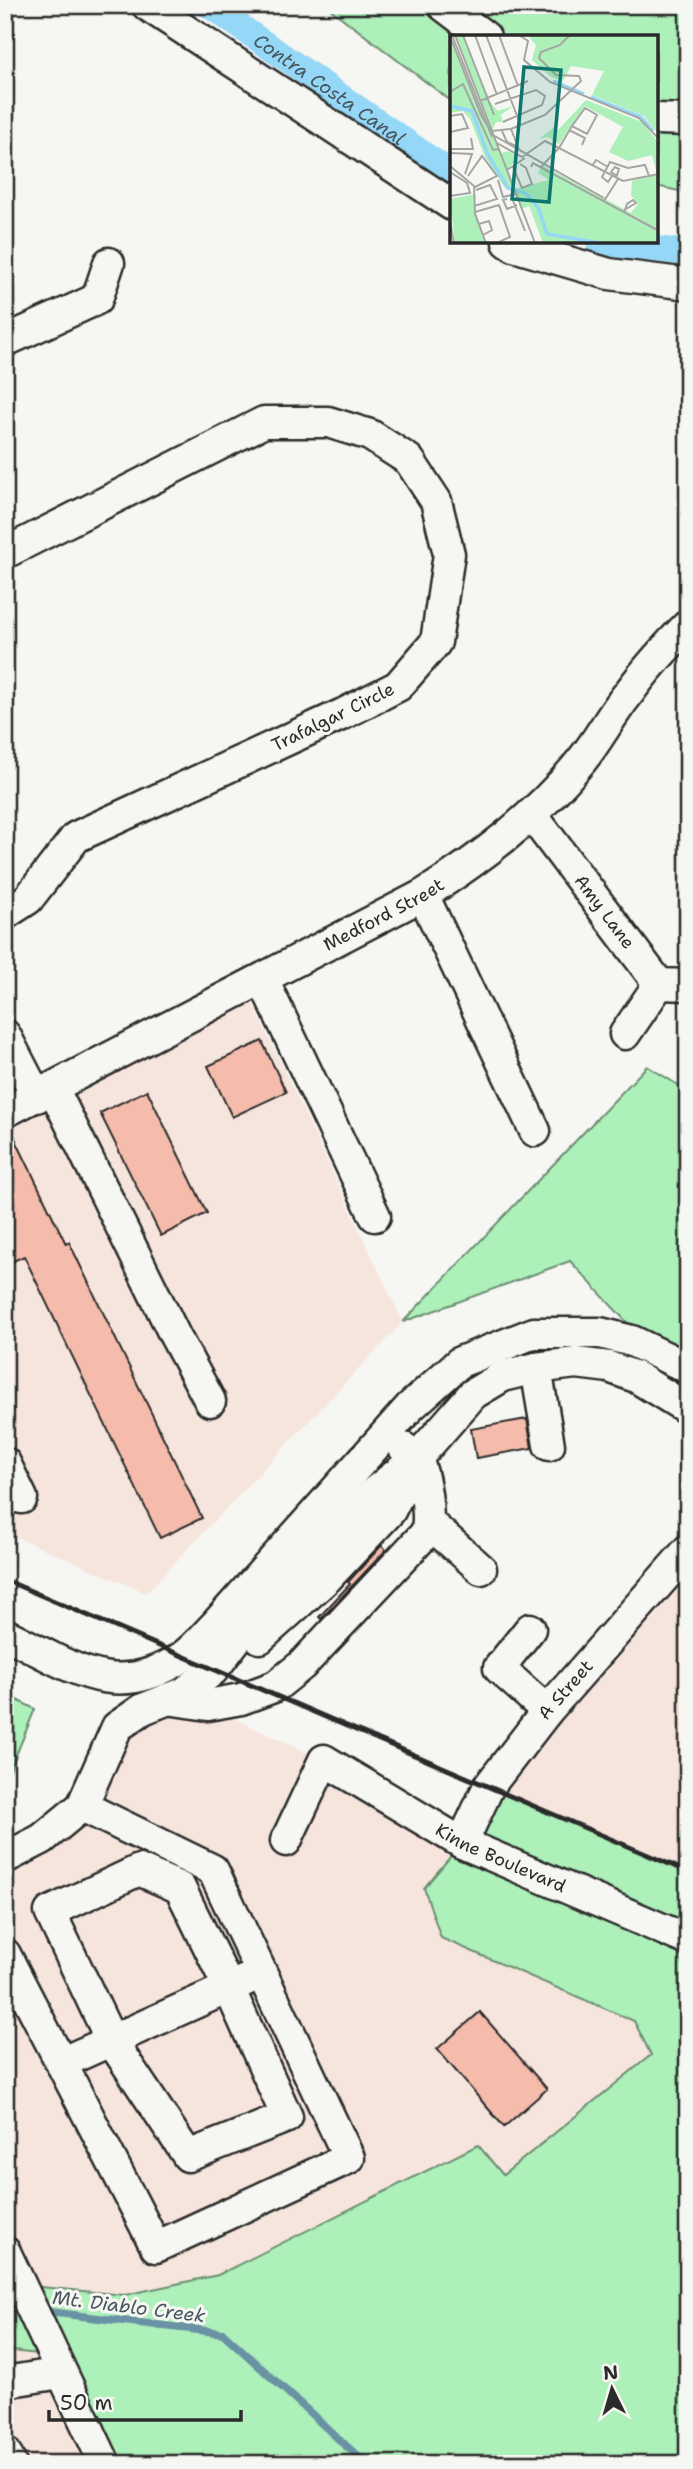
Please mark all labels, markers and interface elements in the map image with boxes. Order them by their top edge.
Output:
water label: Contra Costa Canal [249,28,410,151]
inset map [450,35,658,243]
street label: Trafalgar Circle [268,677,398,757]
street label: Amy Lane [569,870,640,954]
street label: Medford Street [319,872,449,957]
street label: A Street [533,1655,598,1725]
street label: Kinne Boulevard [431,1818,570,1898]
water label: Mt. Diablo Creek [51,2285,207,2328]
north arrow [578,2354,648,2424]
text: N [602,2359,619,2386]
scale bar [49,2378,242,2422]
text: 50 m [60,2389,113,2417]

